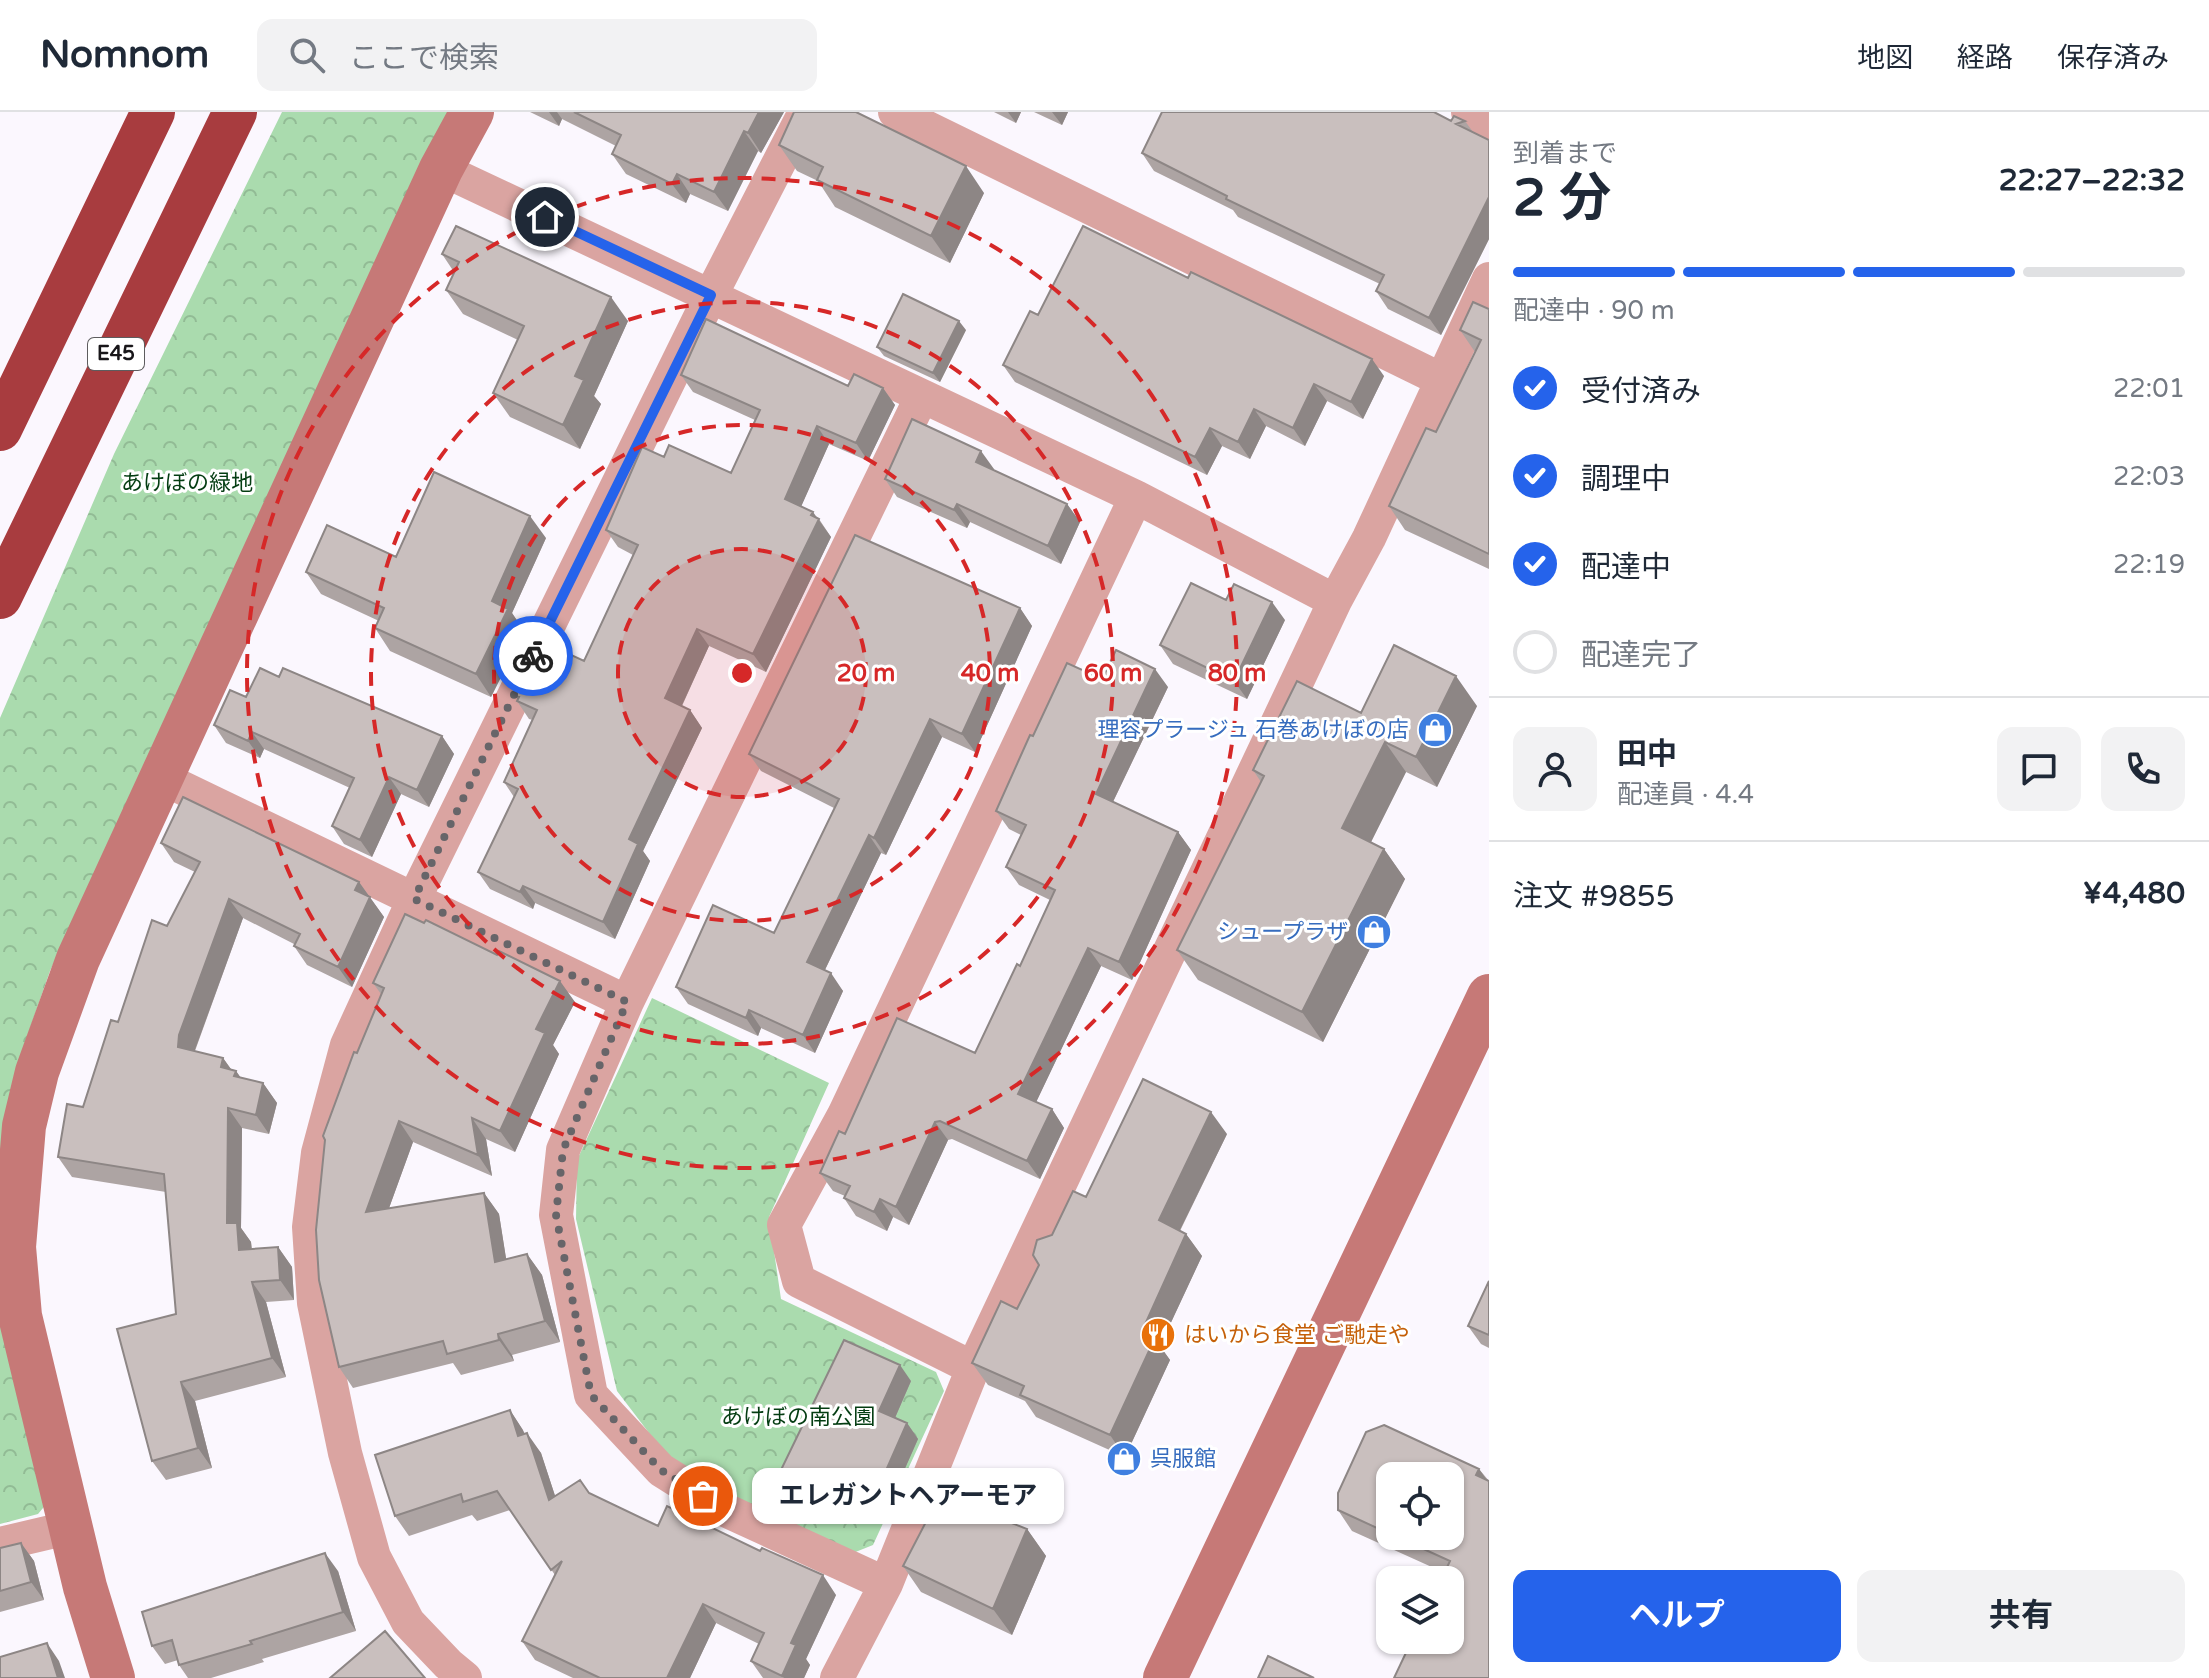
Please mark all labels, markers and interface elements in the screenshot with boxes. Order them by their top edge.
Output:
search box [257,19,817,91]
text: Nomnom [40,32,209,78]
icon: search [285,33,329,77]
text: ここで検索 [349,40,499,77]
text: 地図 [1857,41,1913,75]
text: 経路 [1957,41,2013,75]
text: 保存済み [2057,41,2169,75]
text: 到着まで [1513,138,1617,169]
text: 22:27–22:32 [1999,162,2185,199]
text: 2 分 [1513,167,1611,230]
pin [511,183,579,251]
icon: home [523,195,567,239]
text: 配達中 · 90 m [1513,295,1675,326]
road number: E45 [88,338,144,370]
icon: check [1513,366,1557,410]
text: 受付済み [1581,373,1701,410]
text: 22:01 [2113,373,2185,404]
icon: check [1513,454,1557,498]
text: 調理中 [1581,461,1671,498]
text: 22:03 [2113,461,2185,492]
park label: あけぼの緑地 [121,470,253,496]
icon: check [1513,542,1557,586]
text: 配達中 [1581,549,1671,586]
text: 22:19 [2113,549,2185,580]
courier [493,616,573,696]
icon: bike [511,634,555,678]
text: 配達完了 [1581,637,1701,674]
centre of rings [728,659,756,687]
text: 20 m [837,659,895,688]
text: 40 m [961,659,1019,688]
text: 60 m [1084,659,1142,688]
text: 80 m [1208,659,1266,688]
shop icon: 理容プラージュ 石巻あけぼの店 [1416,711,1454,749]
place label: 理容プラージュ 石巻あけぼの店 [1097,717,1409,743]
button: person [1513,727,1597,811]
button: chat [1997,727,2081,811]
button: phone [2101,727,2185,811]
text: 田中 [1617,736,1677,773]
text: 配達員 · 4.4 [1617,779,1754,810]
text: ¥4,480 [2083,875,2185,912]
text: 注文 #9855 [1513,878,1675,915]
shop icon: シュープラザ [1355,913,1393,951]
place label: シュープラザ [1217,919,1348,945]
restaurant icon: はいから食堂 ご馳走や [1139,1316,1177,1354]
place label: はいから食堂 ご馳走や [1184,1322,1410,1348]
park label: あけぼの南公園 [721,1404,875,1430]
shop icon: 呉服館 [1105,1440,1143,1478]
place label: 呉服館 [1150,1446,1216,1472]
pin [669,1462,737,1530]
map controls [1376,1462,1464,1654]
button: locate [1376,1462,1464,1550]
callout: エレガントヘアーモア [751,1468,1063,1524]
icon: bag [681,1474,725,1518]
text: エレガントヘアーモア [779,1480,1037,1511]
button: layers [1376,1566,1464,1654]
button: ヘルプ [1513,1570,1841,1662]
button: 共有 [1857,1570,2185,1662]

